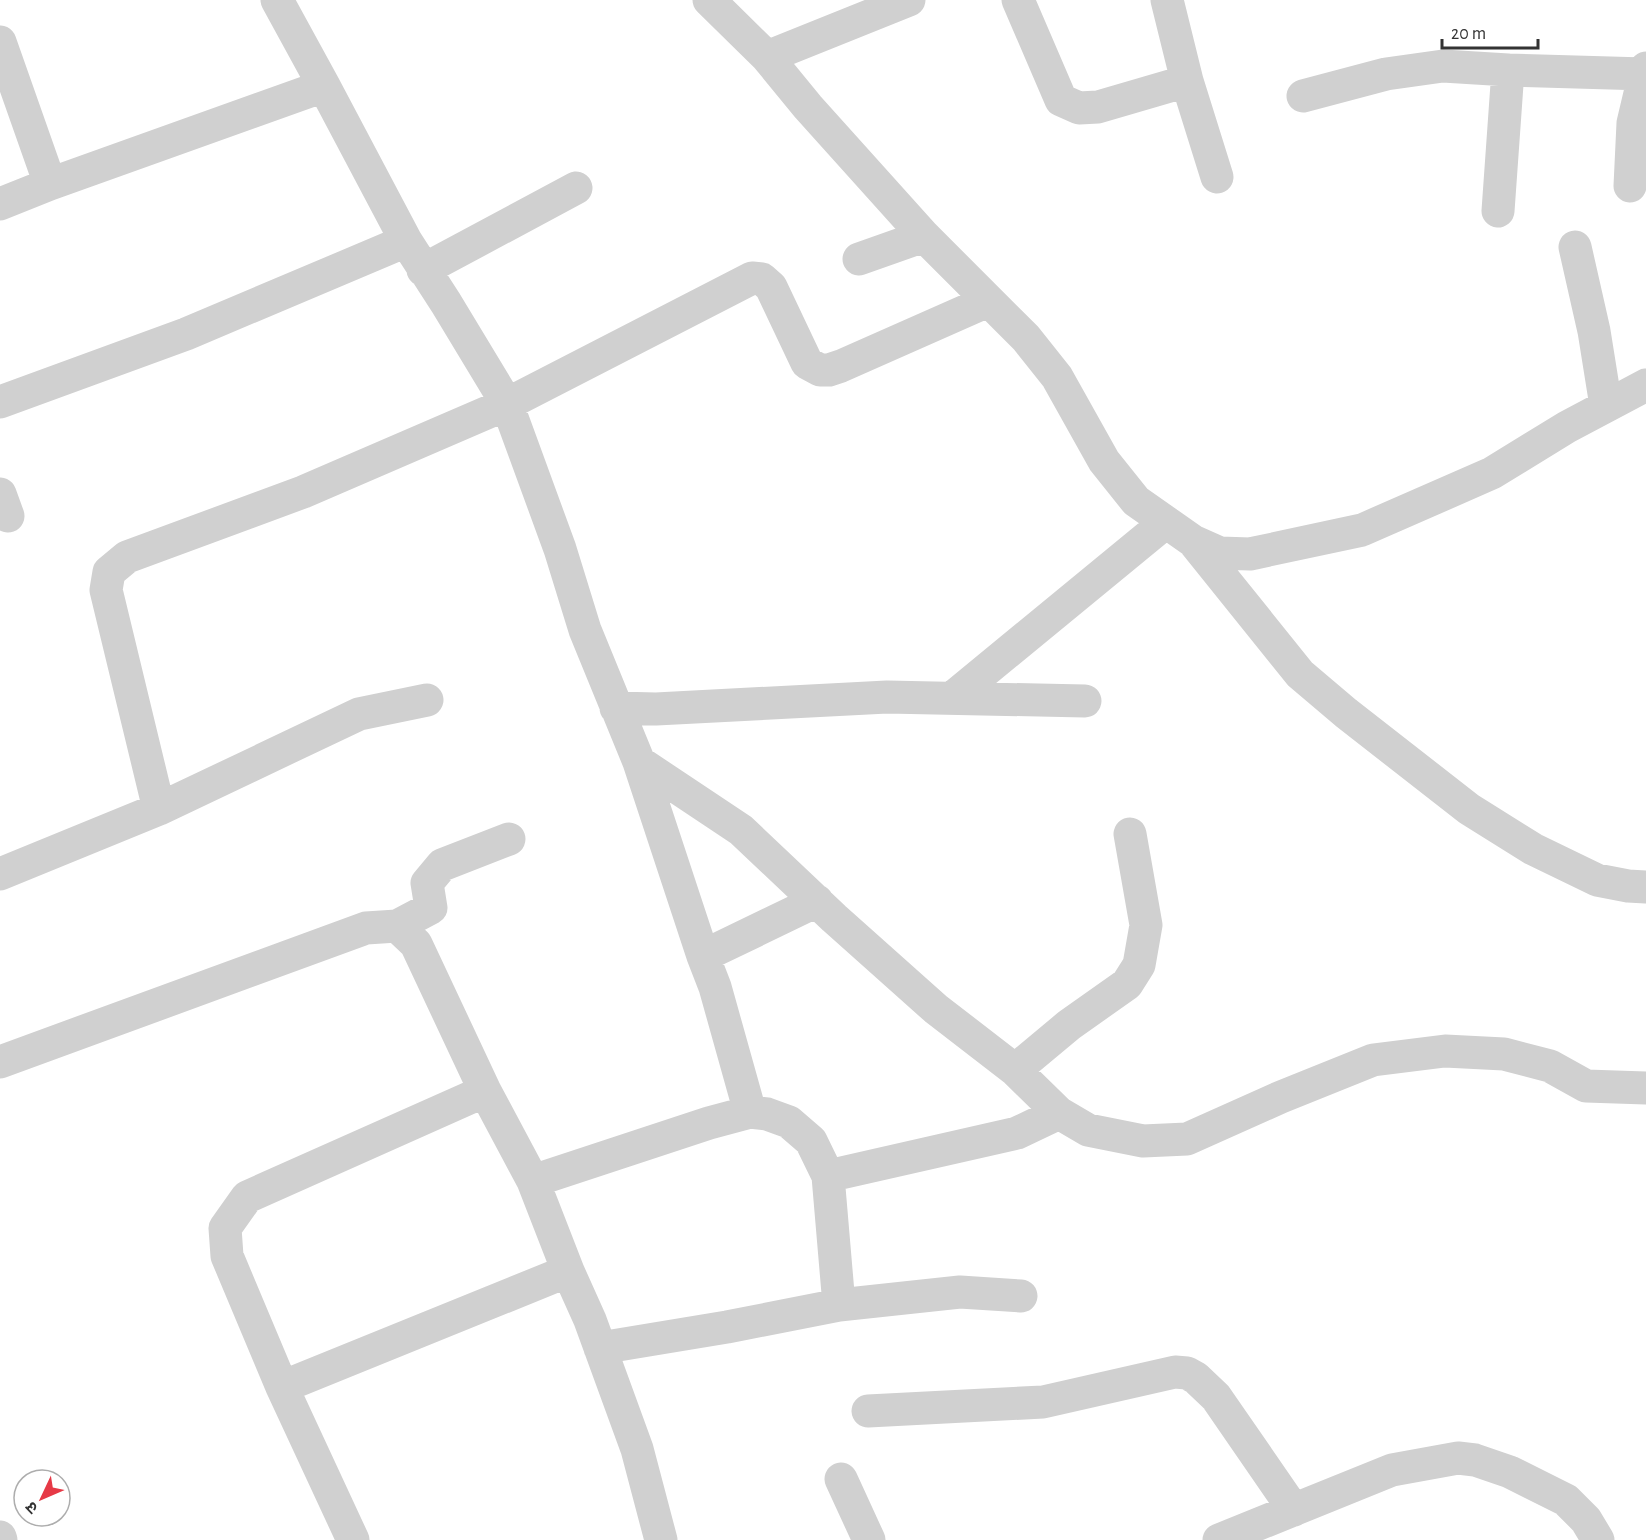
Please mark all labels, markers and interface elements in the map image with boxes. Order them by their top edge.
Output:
scale bar [1442,12,1538,50]
text: 20 m [1451,25,1486,43]
north arrow [12,1468,72,1528]
text: उ [22,1498,41,1517]

